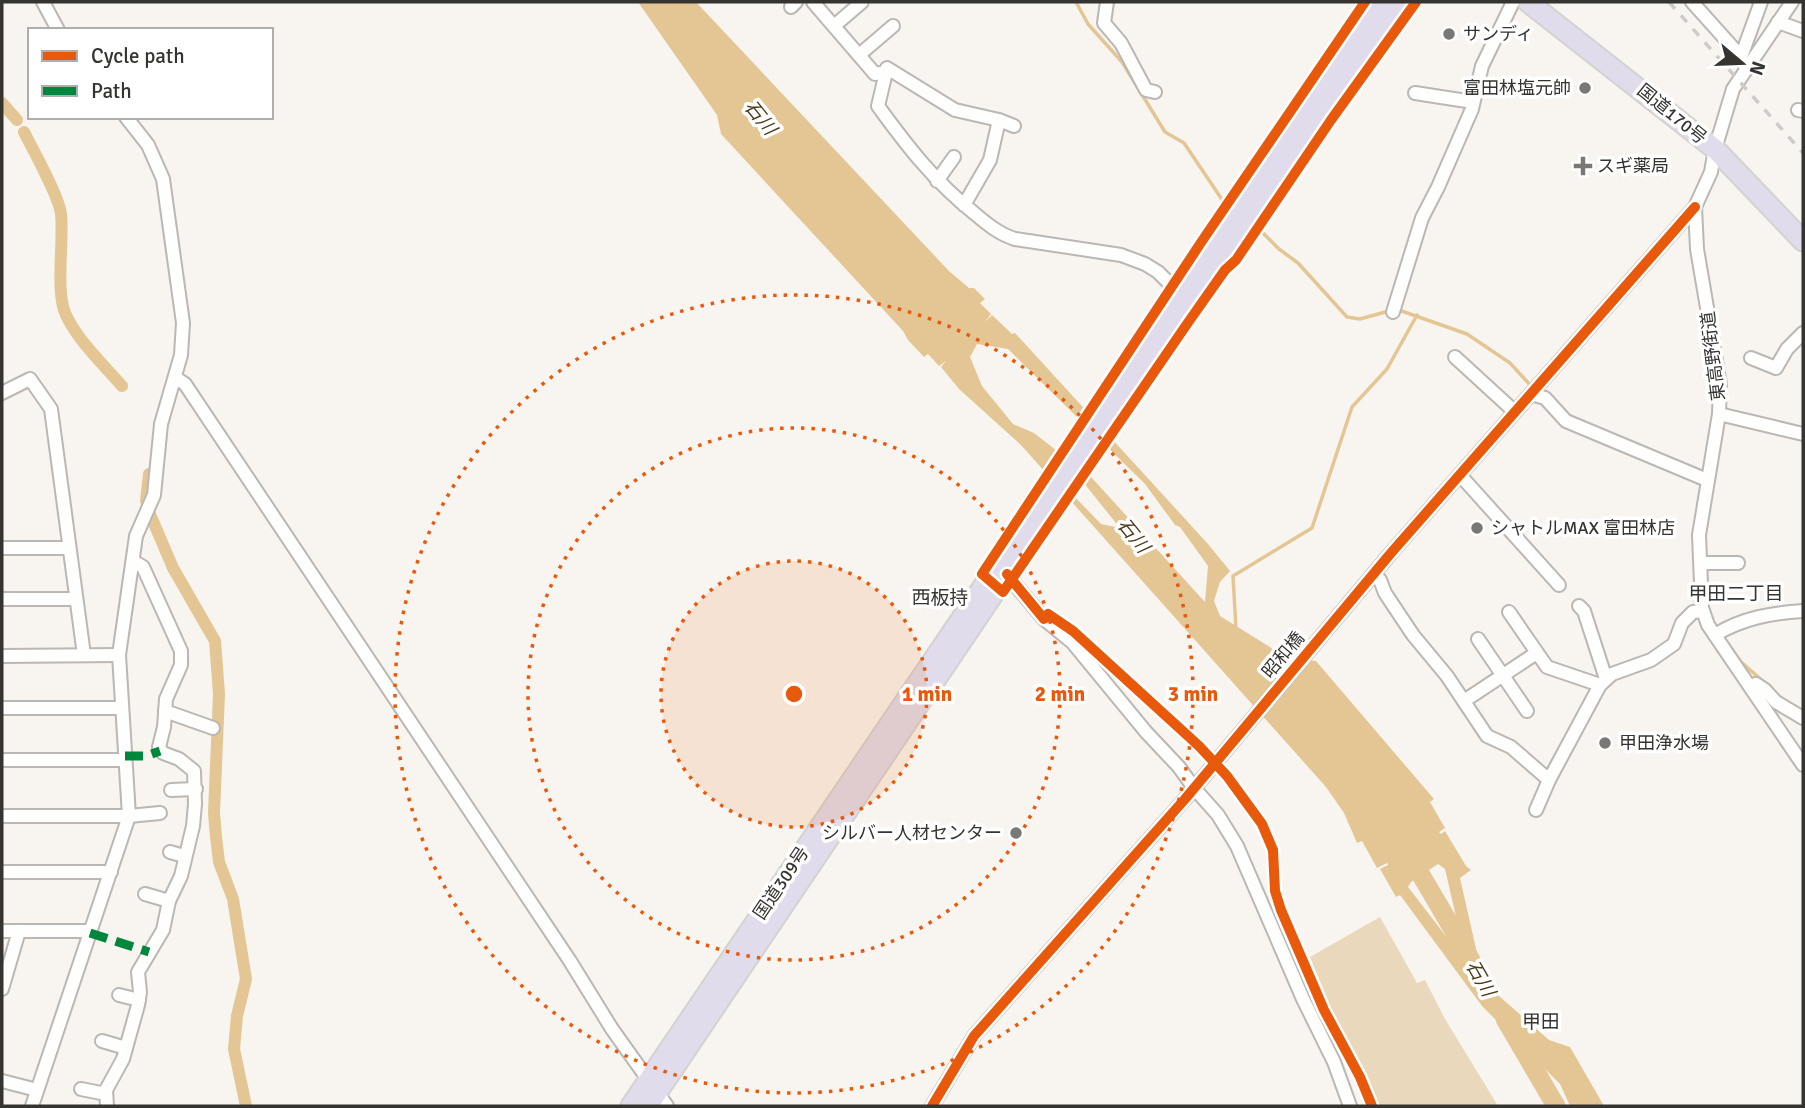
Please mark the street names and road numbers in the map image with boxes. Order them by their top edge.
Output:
street label: 国道170号 [1633,79,1711,149]
street label: 東高野街道 [1697,310,1729,402]
street label: 昭和橋 [1257,627,1309,683]
street label: 国道309号 [749,842,813,924]

